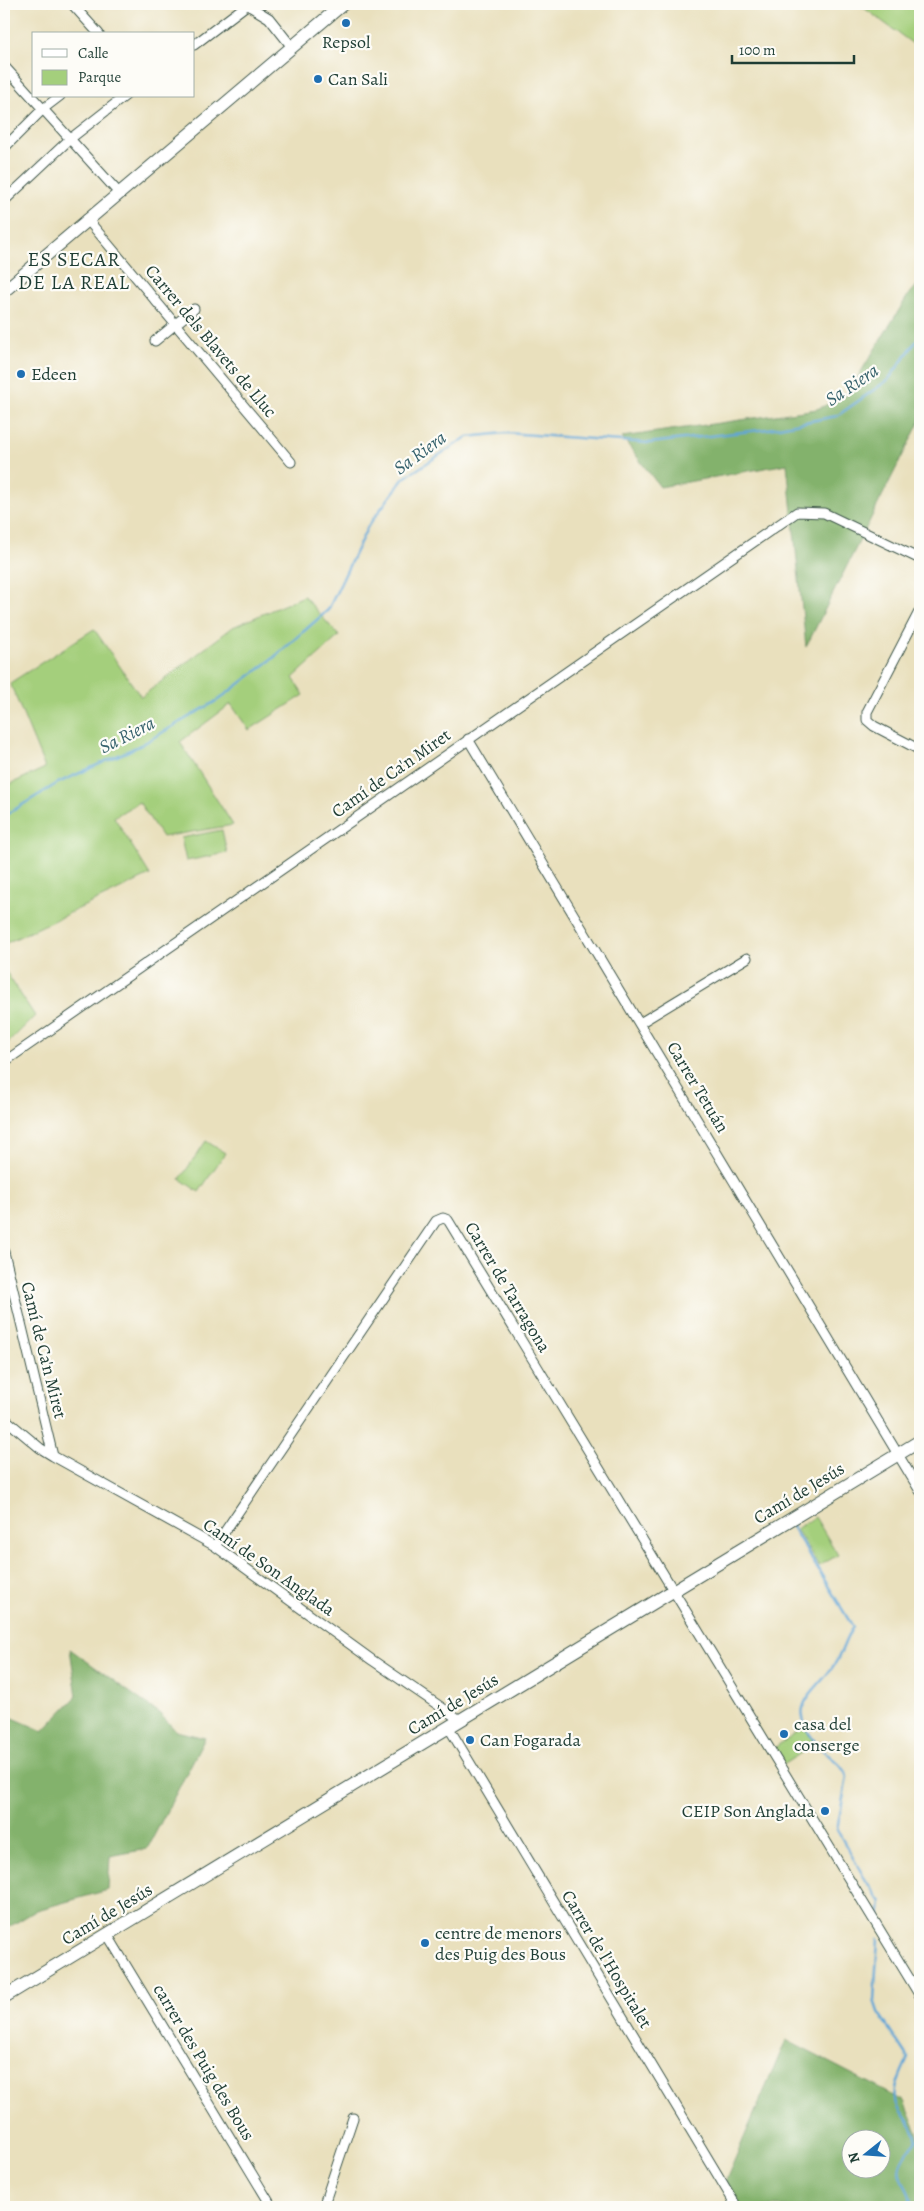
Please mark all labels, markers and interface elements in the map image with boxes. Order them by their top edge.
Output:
marker: Repsol [340,17,352,29]
place label: Repsol [322,30,371,54]
legend [32,32,195,98]
scale bar [732,32,854,64]
text: 100 m [739,40,776,60]
text: Calle [78,43,109,63]
text: Parque [78,67,121,87]
place label: Can Sali [328,67,388,91]
marker: Can Sali [312,73,324,85]
district label: ES SECAR DE LA REAL [18,246,130,296]
street label: Carrer dels Blavets de Lluc [140,260,282,422]
water label: Sa Riera [820,358,884,412]
place label: Edeen [31,362,77,386]
marker: Edeen [15,368,27,380]
water label: Sa Riera [388,425,452,481]
water label: Sa Riera [95,710,159,760]
street label: Camí de Ca'n Miret [327,723,455,823]
street label: Carrer Tetuán [661,1037,735,1137]
street label: Carrer de Tarragona [459,1217,557,1357]
street label: Camí de Ca'n Miret [15,1279,73,1421]
street label: Camí de Jesús [749,1456,849,1530]
street label: Camí de Son Anglada [198,1512,340,1622]
street label: Camí de Jesús [403,1667,503,1741]
place label: casa del conserge [794,1712,859,1757]
place label: Can Fogarada [480,1728,581,1752]
marker: casa del conserge [778,1728,790,1740]
marker: Can Fogarada [464,1734,476,1746]
place label: CEIP Son Anglada [682,1799,816,1823]
marker: CEIP Son Anglada [819,1805,831,1817]
street label: Camí de Jesús [57,1877,157,1951]
street label: Carrer de l'Hospitalet [556,1885,658,2033]
place label: centre de menors des Puig des Bous [435,1921,566,1966]
marker: centre de menors des Puig des Bous [419,1937,431,1949]
street label: carrer des Puig des Bous [148,1979,260,2145]
north arrow [842,2128,892,2178]
text: N [843,2150,865,2165]

